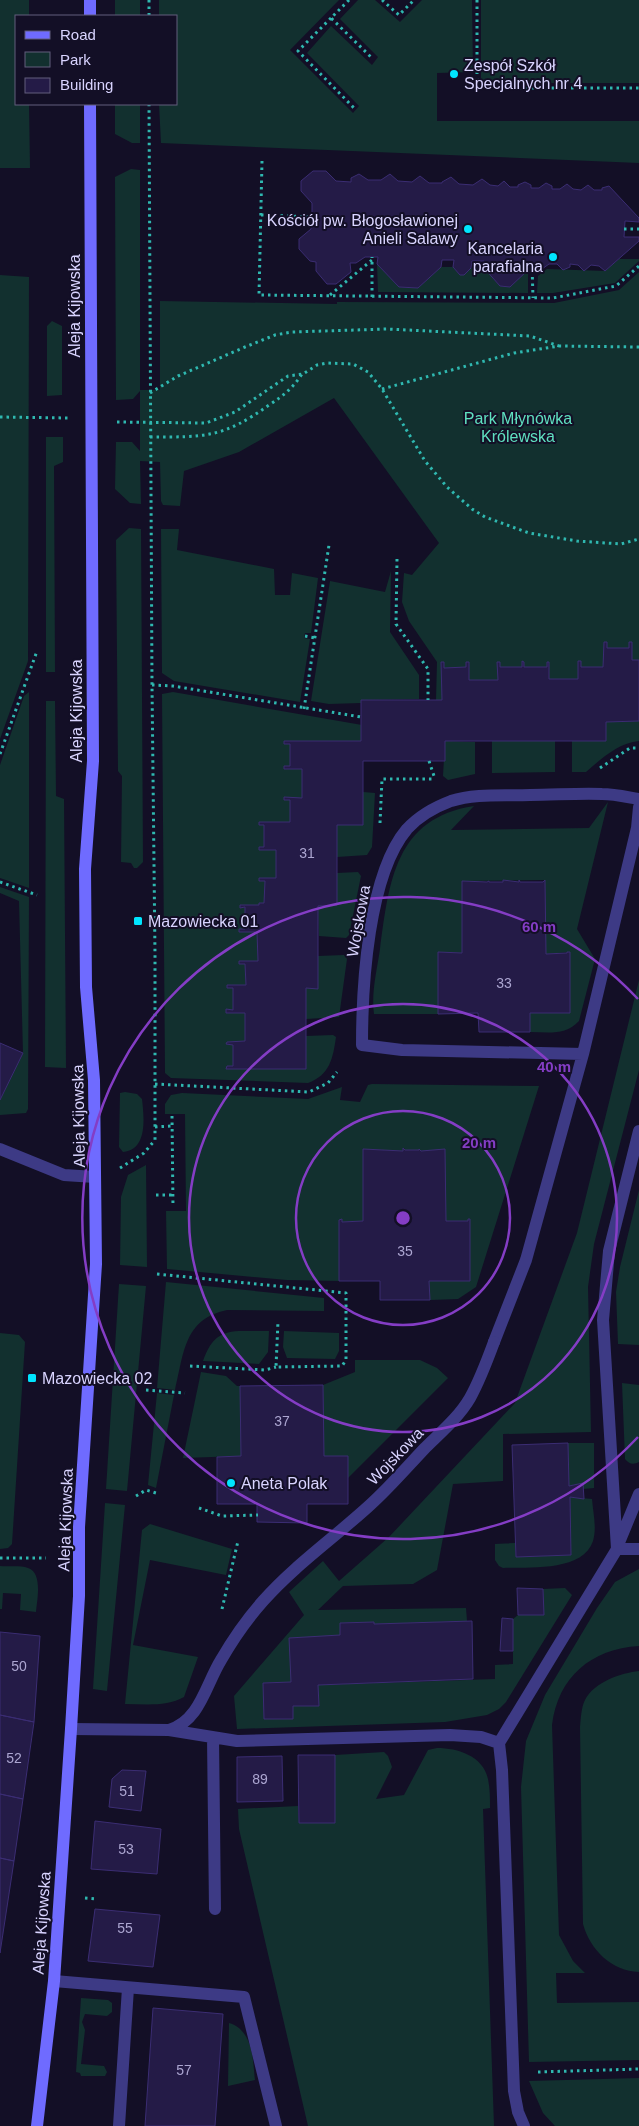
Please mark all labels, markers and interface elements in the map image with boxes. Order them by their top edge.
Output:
legend [15,15,178,105]
text: Road [60,26,96,43]
text: Park [60,51,91,68]
place label: Zespół Szkół Specjalnych nr 4 [464,57,582,92]
marker: Zespół Szkół Specjalnych nr 4 [448,68,460,80]
text: Building [60,76,113,93]
place label: Kościół pw. Błogosławionej Anieli Salawy [267,212,458,247]
marker: Kościół pw. Błogosławionej Anieli Salawy [462,223,474,235]
place label: Kancelaria parafialna [467,240,543,275]
marker: Kancelaria parafialna [547,251,559,263]
street label: Aleja Kijowska [66,254,83,358]
park label: Park Młynówka Królewska [464,410,572,445]
street label: Aleja Kijowska [68,659,85,763]
house number: 31 [299,845,315,861]
street label: Wojskowa [344,884,373,958]
place label: Mazowiecka 01 [148,913,258,930]
marker: Mazowiecka 01 [132,915,144,927]
text: 60 m [522,918,556,935]
house number: 33 [496,975,512,991]
text: 40 m [537,1058,571,1075]
street label: Aleja Kijowska [69,1064,88,1168]
text: 20 m [462,1134,496,1151]
centre of rings [394,1209,412,1227]
house number: 35 [397,1243,413,1259]
place label: Mazowiecka 02 [42,1370,152,1387]
marker: Mazowiecka 02 [26,1372,38,1384]
house number: 37 [274,1413,290,1429]
street label: Wojskowa [364,1424,427,1488]
street label: Aleja Kijowska [55,1468,76,1572]
place label: Aneta Polak [241,1475,328,1492]
marker: Aneta Polak [225,1477,237,1489]
house number: 50 [11,1658,27,1674]
house number: 52 [6,1750,22,1766]
house number: 89 [252,1771,268,1787]
house number: 51 [119,1783,135,1799]
house number: 53 [118,1841,134,1857]
street label: Aleja Kijowska [29,1871,54,1975]
house number: 55 [117,1920,133,1936]
house number: 57 [176,2062,192,2078]

